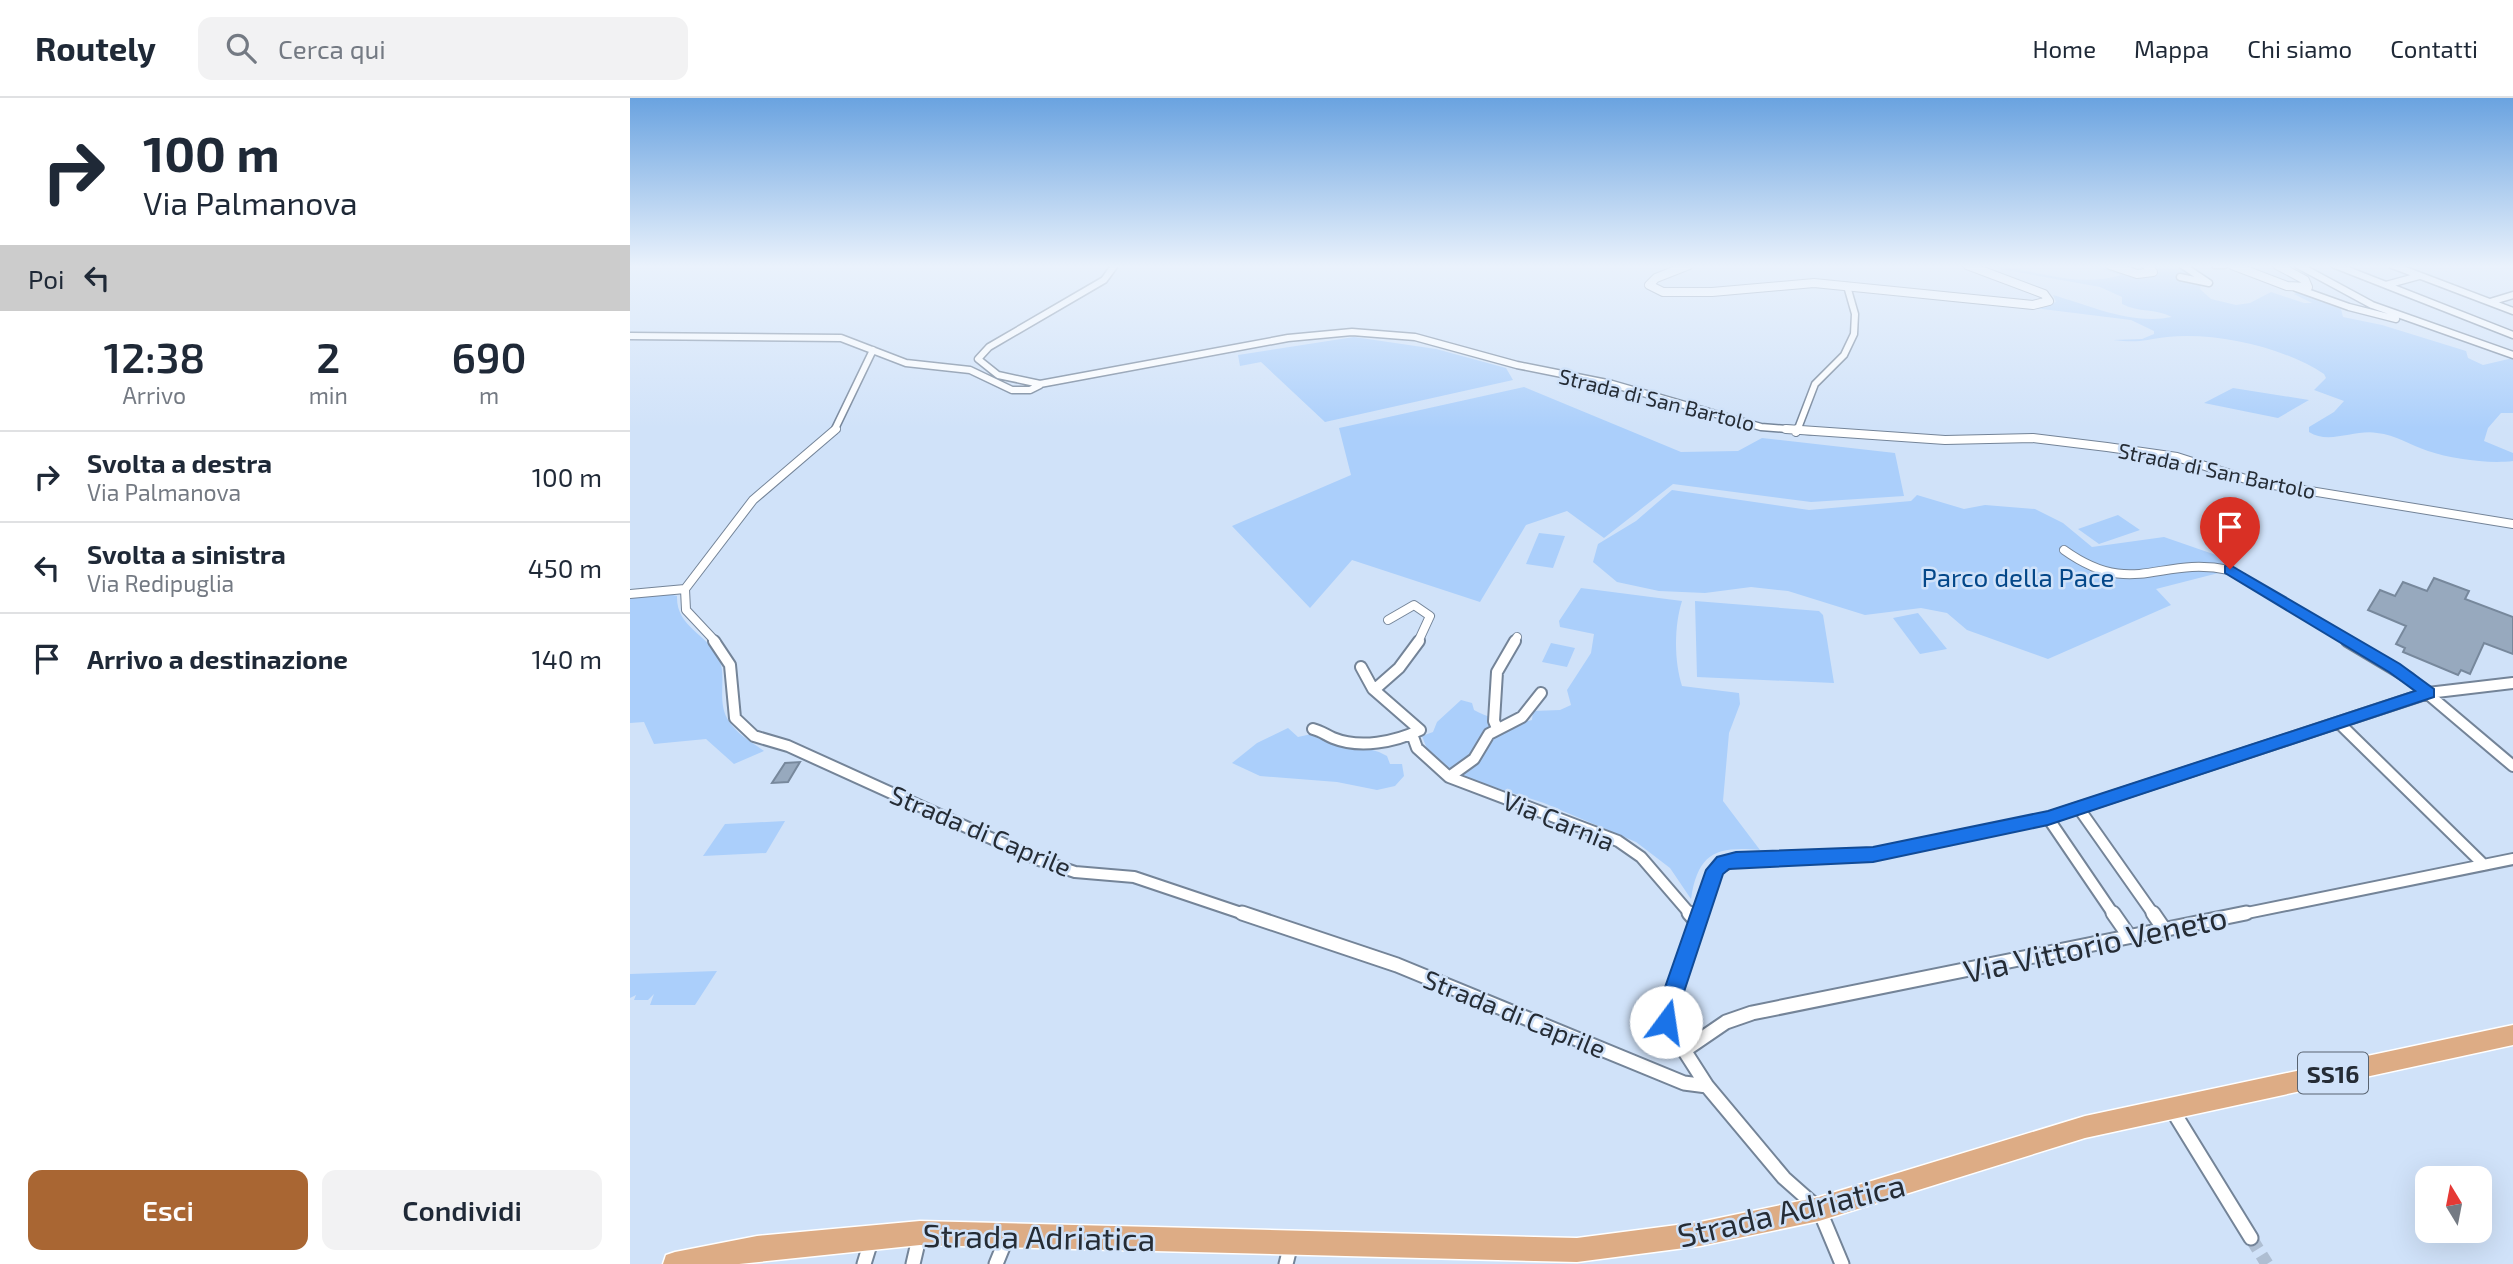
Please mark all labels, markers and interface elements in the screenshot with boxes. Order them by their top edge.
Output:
search box [198,17,688,80]
text: Routely [35,28,156,68]
icon: search [222,29,260,67]
text: Cerca qui [278,33,386,64]
text: Home [2032,34,2096,63]
text: Mappa [2134,34,2209,63]
text: Chi siamo [2247,34,2352,63]
text: Contatti [2390,34,2478,63]
text: 100 m [143,123,280,182]
icon: right [28,126,119,217]
text: Via Palmanova [143,183,358,221]
icon: left [78,259,116,297]
text: Poi [28,263,64,294]
text: 12:38 [104,331,205,381]
text: 2 [316,331,340,381]
text: 690 [452,331,526,381]
street label: Strada di San Bartolo [1556,363,1758,435]
text: Arrivo [123,381,186,409]
text: min [309,381,348,409]
text: m [479,381,499,409]
street label: Strada di San Bartolo [2116,437,2318,503]
text: Svolta a destra [87,447,272,478]
icon: right [28,458,66,496]
text: 100 m [532,461,602,492]
text: Via Palmanova [87,478,241,506]
pin [2200,497,2260,569]
icon: arrive [2211,508,2249,546]
text: Svolta a sinistra [87,538,286,569]
icon: left [28,549,66,587]
text: 450 m [528,552,602,583]
park label: Parco della Pace [1921,561,2115,592]
text: Via Redipuglia [87,569,234,597]
icon: arrive [28,640,66,678]
text: Arrivo a destinazione [87,643,348,674]
text: 140 m [531,643,602,674]
street label: Strada di Caprile [886,778,1076,882]
street label: Via Carnia [1499,784,1619,856]
street label: Via Vittorio Veneto [1960,897,2230,989]
street label: Strada di Caprile [1419,962,1611,1064]
position arrow [1629,985,1703,1059]
road number: SS16 [2298,1052,2368,1093]
street label: Strada Adriatica [1673,1164,1909,1254]
north arrow [2415,1166,2492,1242]
map controls [2415,1166,2492,1243]
button: Esci [28,1170,308,1250]
button: Condividi [322,1170,602,1250]
street label: Strada Adriatica [922,1215,1156,1257]

